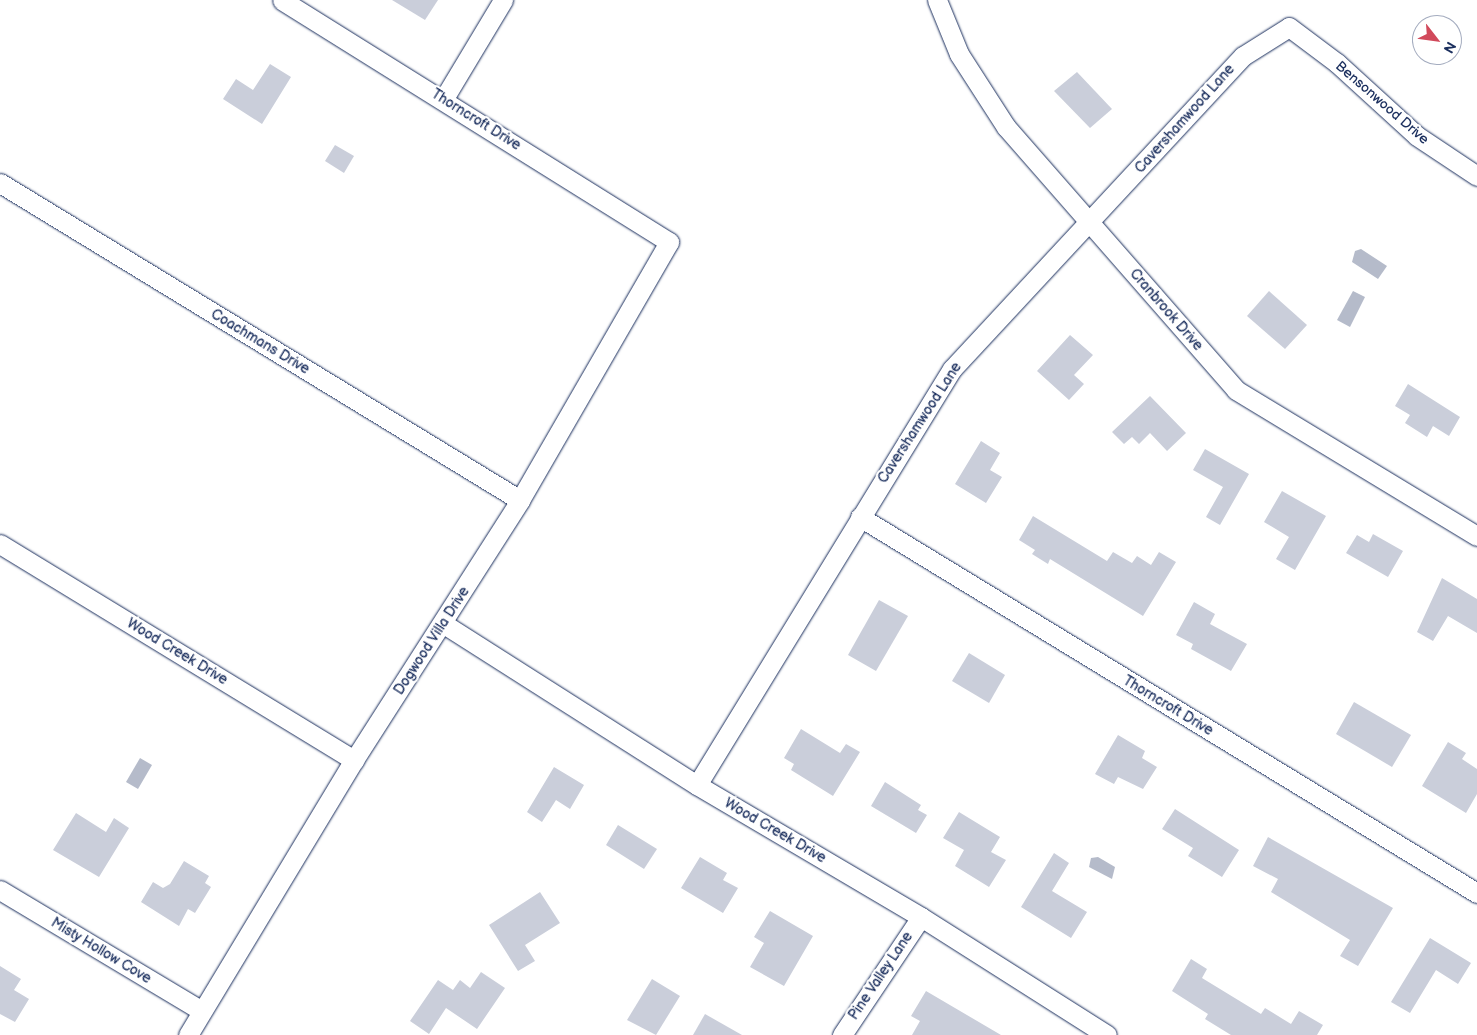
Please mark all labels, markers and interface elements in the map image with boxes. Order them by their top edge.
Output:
north arrow [1412,15,1462,65]
text: N [1440,38,1460,56]
street label: Bensonwood Drive [1332,58,1432,148]
street label: Cavershamwood Lane [1132,61,1238,177]
street label: Thorncroft Drive [428,86,524,154]
street label: Cranbrook Drive [1126,266,1206,354]
street label: Coachmans Drive [208,306,312,378]
street label: Cavershamwood Lane [875,359,965,487]
street label: Dogwood Villa Drive [391,584,473,698]
street label: Wood Creek Drive [124,615,230,689]
street label: Thorncroft Drive [1120,673,1216,739]
street label: Wood Creek Drive [721,795,829,867]
street label: Misty Hollow Cove [47,914,155,988]
street label: Pine Valley Lane [845,928,917,1024]

